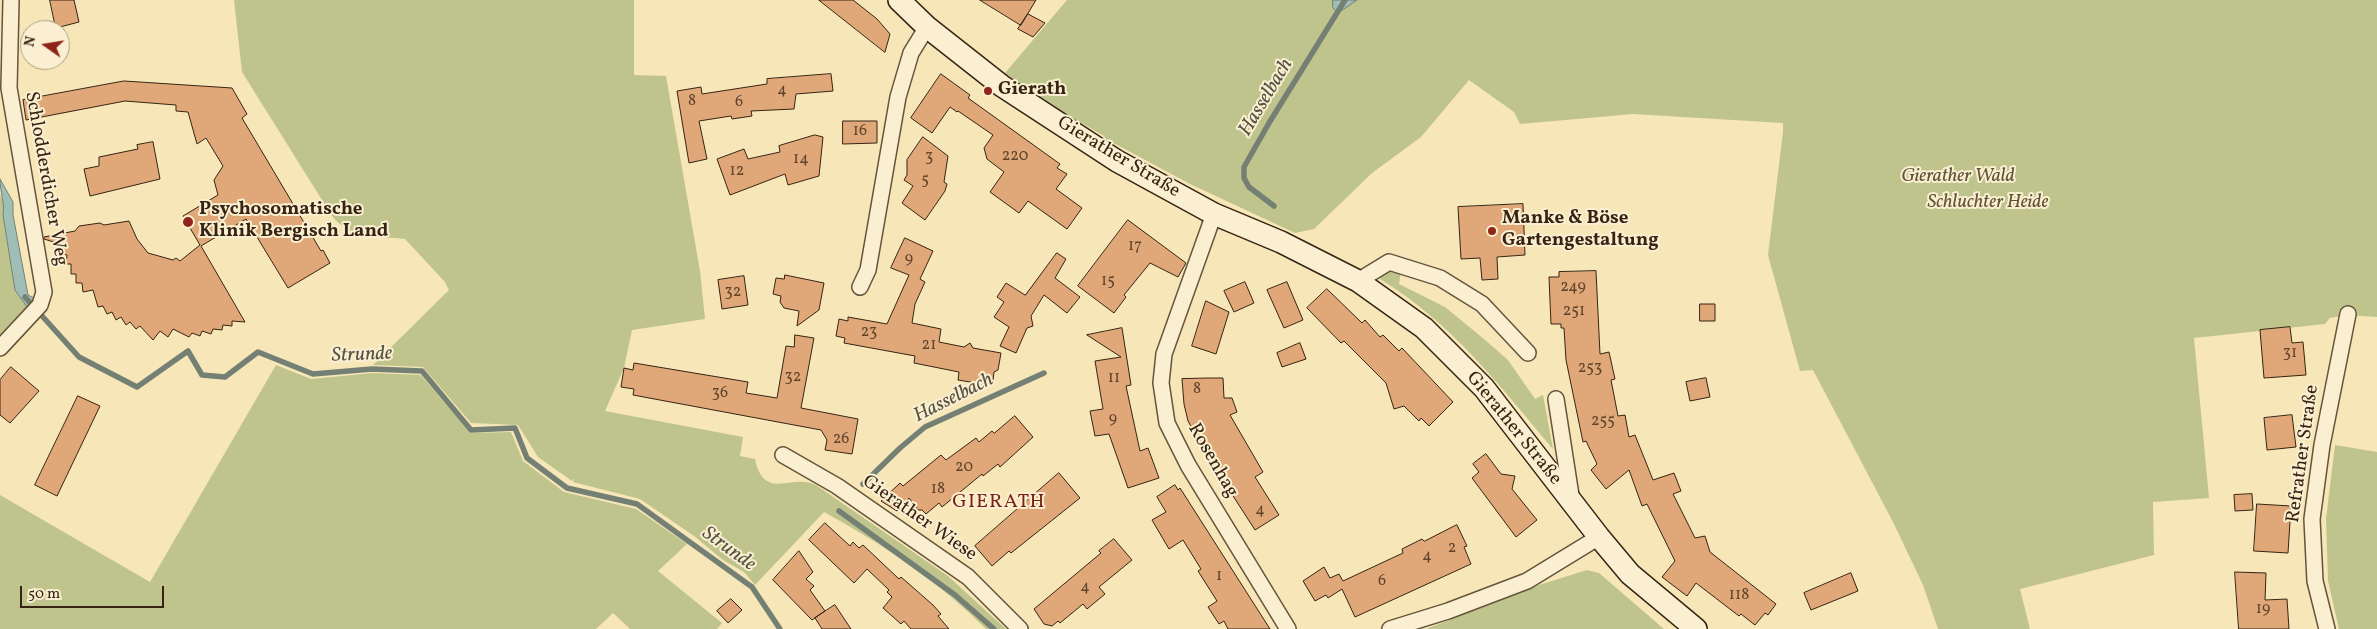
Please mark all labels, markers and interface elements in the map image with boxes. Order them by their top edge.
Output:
north arrow [20,20,70,70]
text: N [20,35,41,49]
water label: Hasselbach [1234,55,1300,141]
place label: Gierath [998,80,1066,102]
house number: 4 [777,81,787,101]
marker: Gierath [982,85,994,97]
street label: Schlodderdicher Weg [18,90,72,268]
house number: 8 [688,92,696,112]
house number: 6 [735,93,743,113]
street label: Gierather Straße [1052,112,1184,204]
house number: 16 [853,122,867,142]
house number: 220 [1002,147,1028,167]
house number: 3 [925,148,933,168]
house number: 14 [793,150,809,170]
house number: 12 [730,162,744,182]
park label: Gierather Wald [1901,167,2015,189]
house number: 5 [921,171,929,191]
park label: Schluchter Heide [1928,193,2048,215]
place label: Psychosomatische Klinik Bergisch Land [199,200,388,244]
place label: Manke & Böse Gartengestaltung [1502,209,1659,253]
marker: Psychosomatische Klinik Bergisch Land [181,215,195,229]
marker: Manke & Böse Gartengestaltung [1486,225,1498,237]
house number: 17 [1128,237,1142,257]
house number: 9 [905,250,913,270]
house number: 15 [1101,272,1115,292]
house number: 249 [1560,278,1586,298]
house number: 32 [725,283,741,303]
house number: 251 [1563,302,1585,322]
house number: 23 [861,323,877,343]
house number: 21 [922,336,936,356]
water label: Strunde [331,343,393,369]
house number: 31 [2283,344,2297,364]
house number: 253 [1578,359,1602,379]
house number: 32 [785,368,801,388]
street label: Gierather Straße [1460,368,1566,490]
water label: Hasselbach [910,369,998,429]
house number: 11 [1108,369,1120,389]
house number: 8 [1193,380,1201,400]
house number: 36 [712,384,728,404]
street label: Refrather Straße [2283,384,2325,524]
house number: 9 [1109,410,1117,430]
house number: 255 [1591,412,1615,432]
street label: Rosenhag [1182,420,1242,502]
house number: 26 [833,430,849,450]
house number: 20 [955,458,973,478]
street label: Gierather Wiese [857,471,981,567]
house number: 18 [931,480,945,500]
district label: GIERATH [951,491,1047,515]
house number: 4 [1255,501,1265,521]
water label: Strunde [696,522,760,578]
house number: 2 [1448,539,1456,559]
house number: 4 [1422,547,1432,567]
house number: 1 [1216,567,1222,587]
house number: 6 [1378,572,1386,592]
scale bar [22,576,166,608]
house number: 4 [1080,578,1090,598]
text: 50 m [28,584,60,605]
house number: 118 [1729,586,1749,606]
house number: 19 [2256,600,2270,620]

